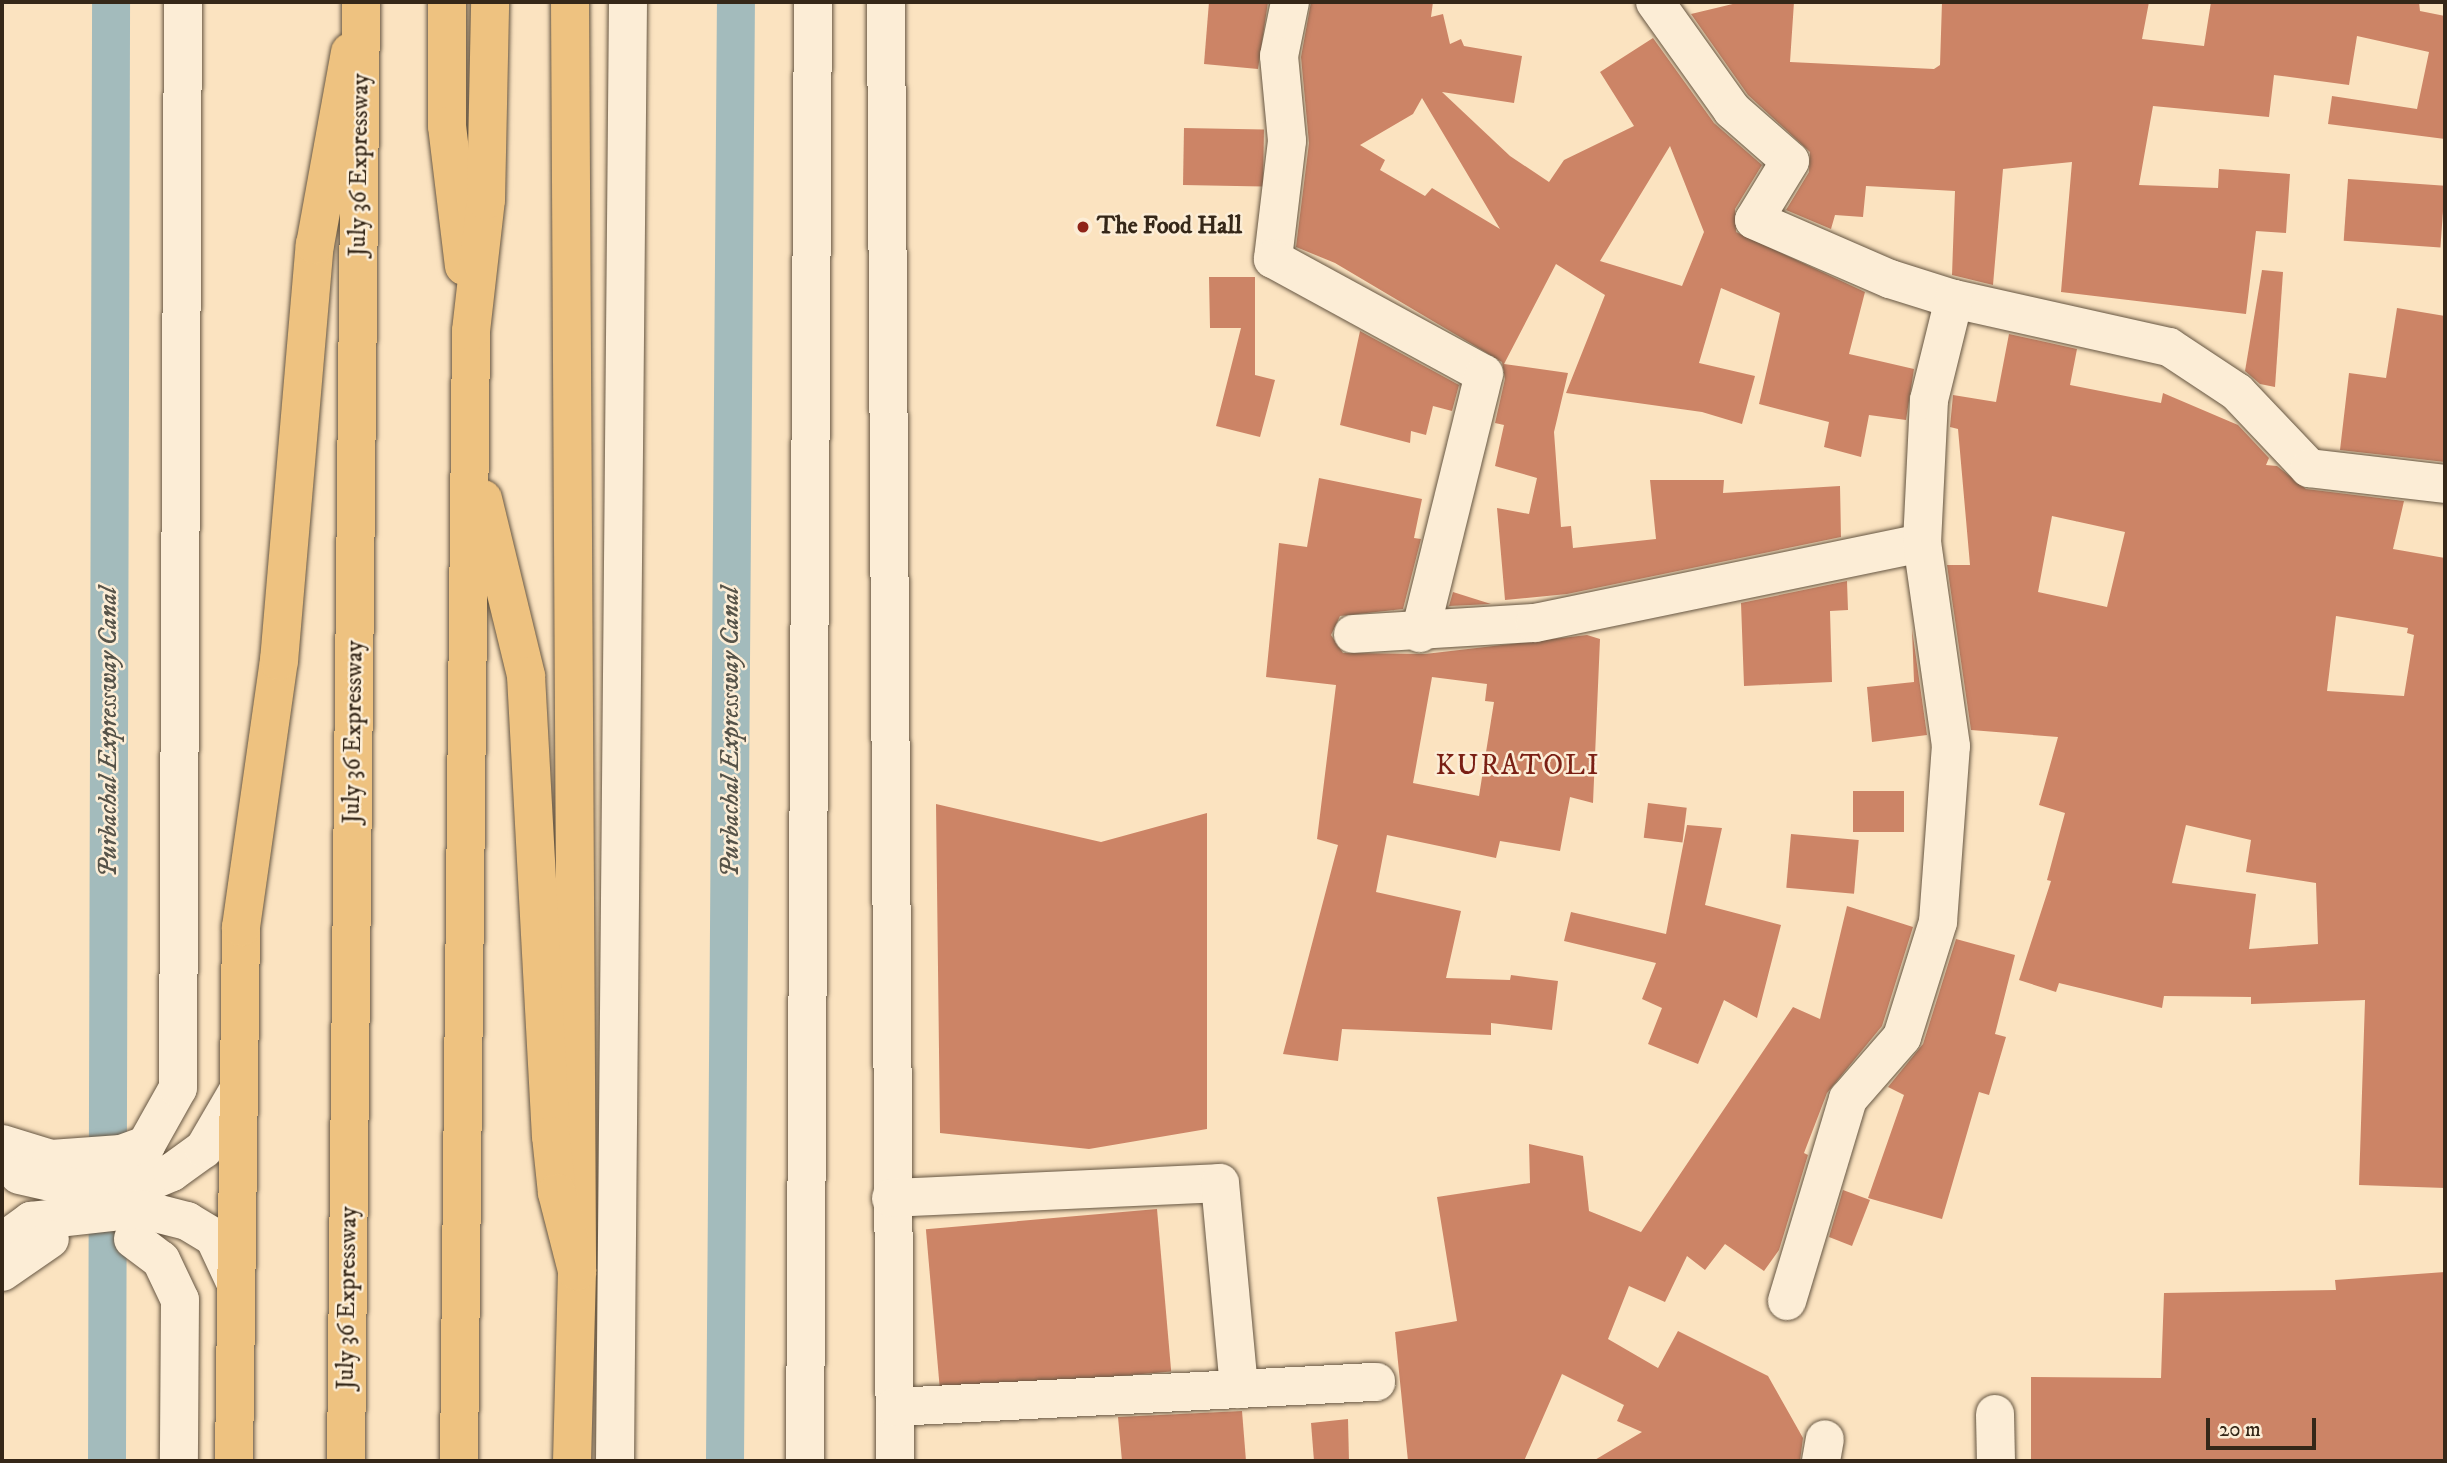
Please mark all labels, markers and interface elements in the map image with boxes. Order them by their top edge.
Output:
street label: July 36 Expressway [344,73,376,257]
place label: The Food Hall [1097,213,1242,241]
marker: The Food Hall [1075,219,1091,235]
water label: Purbachal Expressway Canal [93,587,125,877]
water label: Purbachal Expressway Canal [715,587,747,877]
street label: July 36 Expressway [338,640,370,824]
district label: KURATOLI [1436,749,1600,783]
street label: July 36 Expressway [332,1206,364,1390]
scale bar [2209,1404,2319,1448]
text: 20 m [2219,1417,2261,1443]

